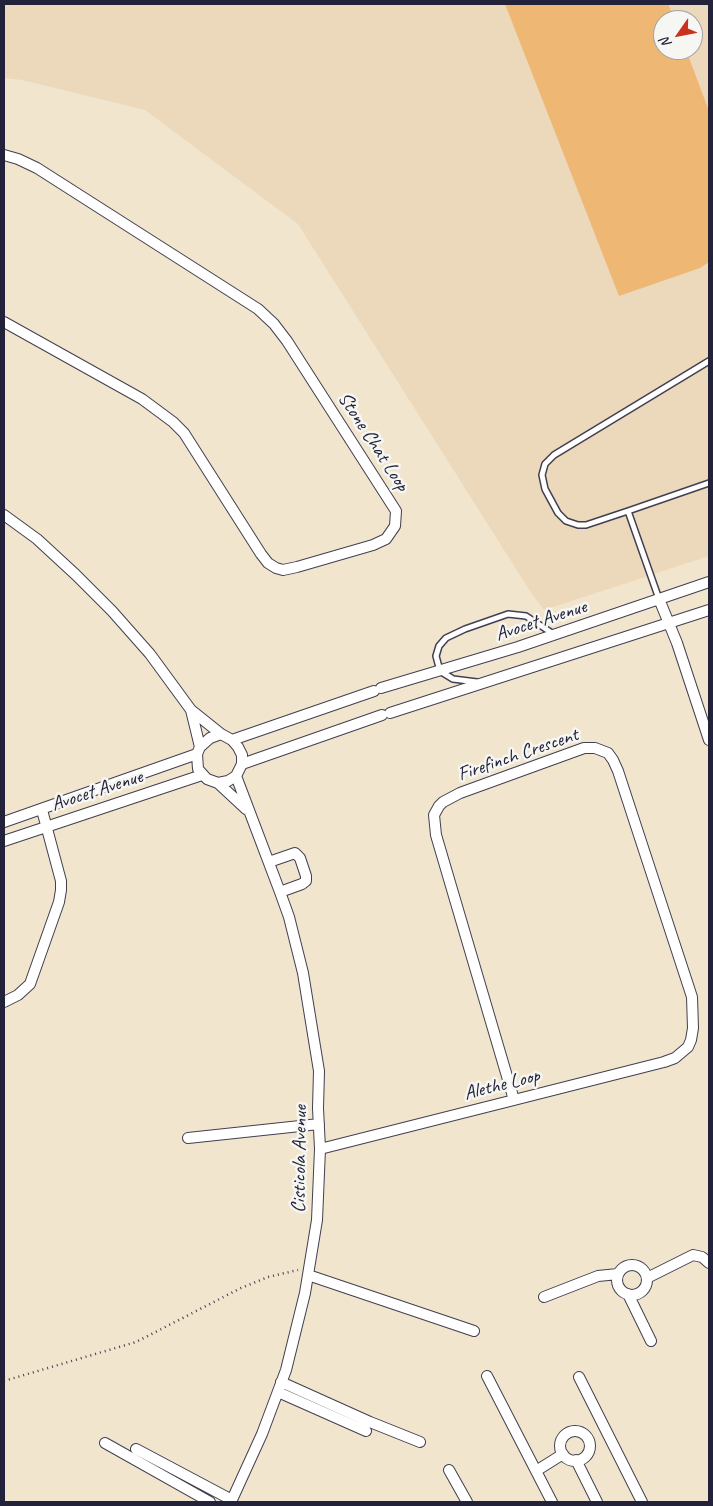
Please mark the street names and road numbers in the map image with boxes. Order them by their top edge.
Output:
street label: Stone Chat Loop [332,388,414,496]
street label: Avocet Avenue [492,595,590,647]
street label: Firefinch Crescent [455,723,581,787]
street label: Avocet Avenue [48,765,146,817]
street label: Alethe Loop [462,1064,542,1106]
street label: Cisticola Avenue [287,1105,313,1213]

